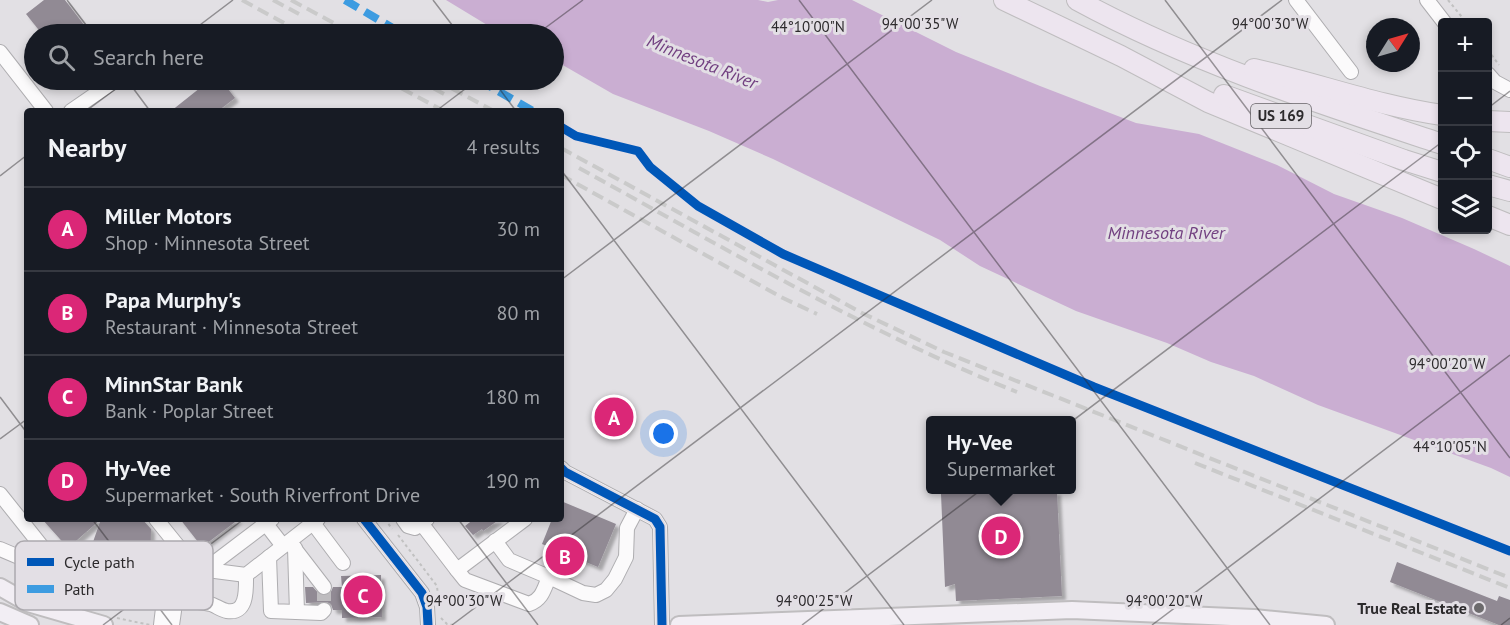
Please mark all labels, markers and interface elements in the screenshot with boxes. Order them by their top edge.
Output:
text: 94°00'35"W [882,14,959,33]
text: 94°00'30"W [1232,14,1309,33]
text: 44°10'00"N [771,17,845,36]
north arrow [1366,18,1420,72]
map controls [1438,18,1492,234]
button: + [1438,18,1492,72]
search box [24,24,564,90]
water label: Minnesota River [644,29,762,95]
icon: search [45,41,78,74]
text: Search here [93,43,204,71]
button: − [1438,72,1492,126]
road number: US 169 [1251,104,1311,128]
button: locate [1438,126,1492,180]
text: Nearby [48,131,126,164]
text: 4 results [467,134,540,160]
button: layers [1438,180,1492,234]
text: Miller Motors [105,202,232,230]
text: A [61,216,74,242]
text: 30 m [497,216,540,242]
water label: Minnesota River [1107,221,1226,244]
text: Shop · Minnesota Street [105,230,310,256]
text: Papa Murphy's [105,286,241,314]
text: B [62,300,73,326]
text: 80 m [497,300,540,326]
text: Restaurant · Minnesota Street [105,314,358,340]
text: 94°00'20"W [1409,354,1486,373]
text: MinnStar Bank [105,370,243,398]
text: C [62,384,73,410]
text: 180 m [486,384,540,410]
pin: A [594,394,634,440]
text: Bank · Poplar Street [105,398,274,424]
popup [926,416,1076,494]
your location [649,419,678,448]
text: Hy-Vee [947,428,1013,456]
text: 44°10'05"N [1413,437,1487,456]
text: Hy-Vee [105,454,171,482]
text: Supermarket [947,456,1055,482]
text: D [61,468,74,494]
text: 190 m [486,468,540,494]
text: Supermarket · South Riverfront Drive [105,482,420,508]
pin: D [982,514,1020,558]
pin: B [546,534,584,578]
legend [15,541,213,610]
text: Cycle path [64,552,135,572]
pin: C [344,572,382,618]
text: Path [64,579,95,599]
text: 94°00'30"W [426,591,503,610]
text: 94°00'25"W [776,591,853,610]
text: 94°00'20"W [1126,591,1203,610]
place label: True Real Estate [1357,598,1467,618]
marker: True Real Estate [1472,601,1486,615]

